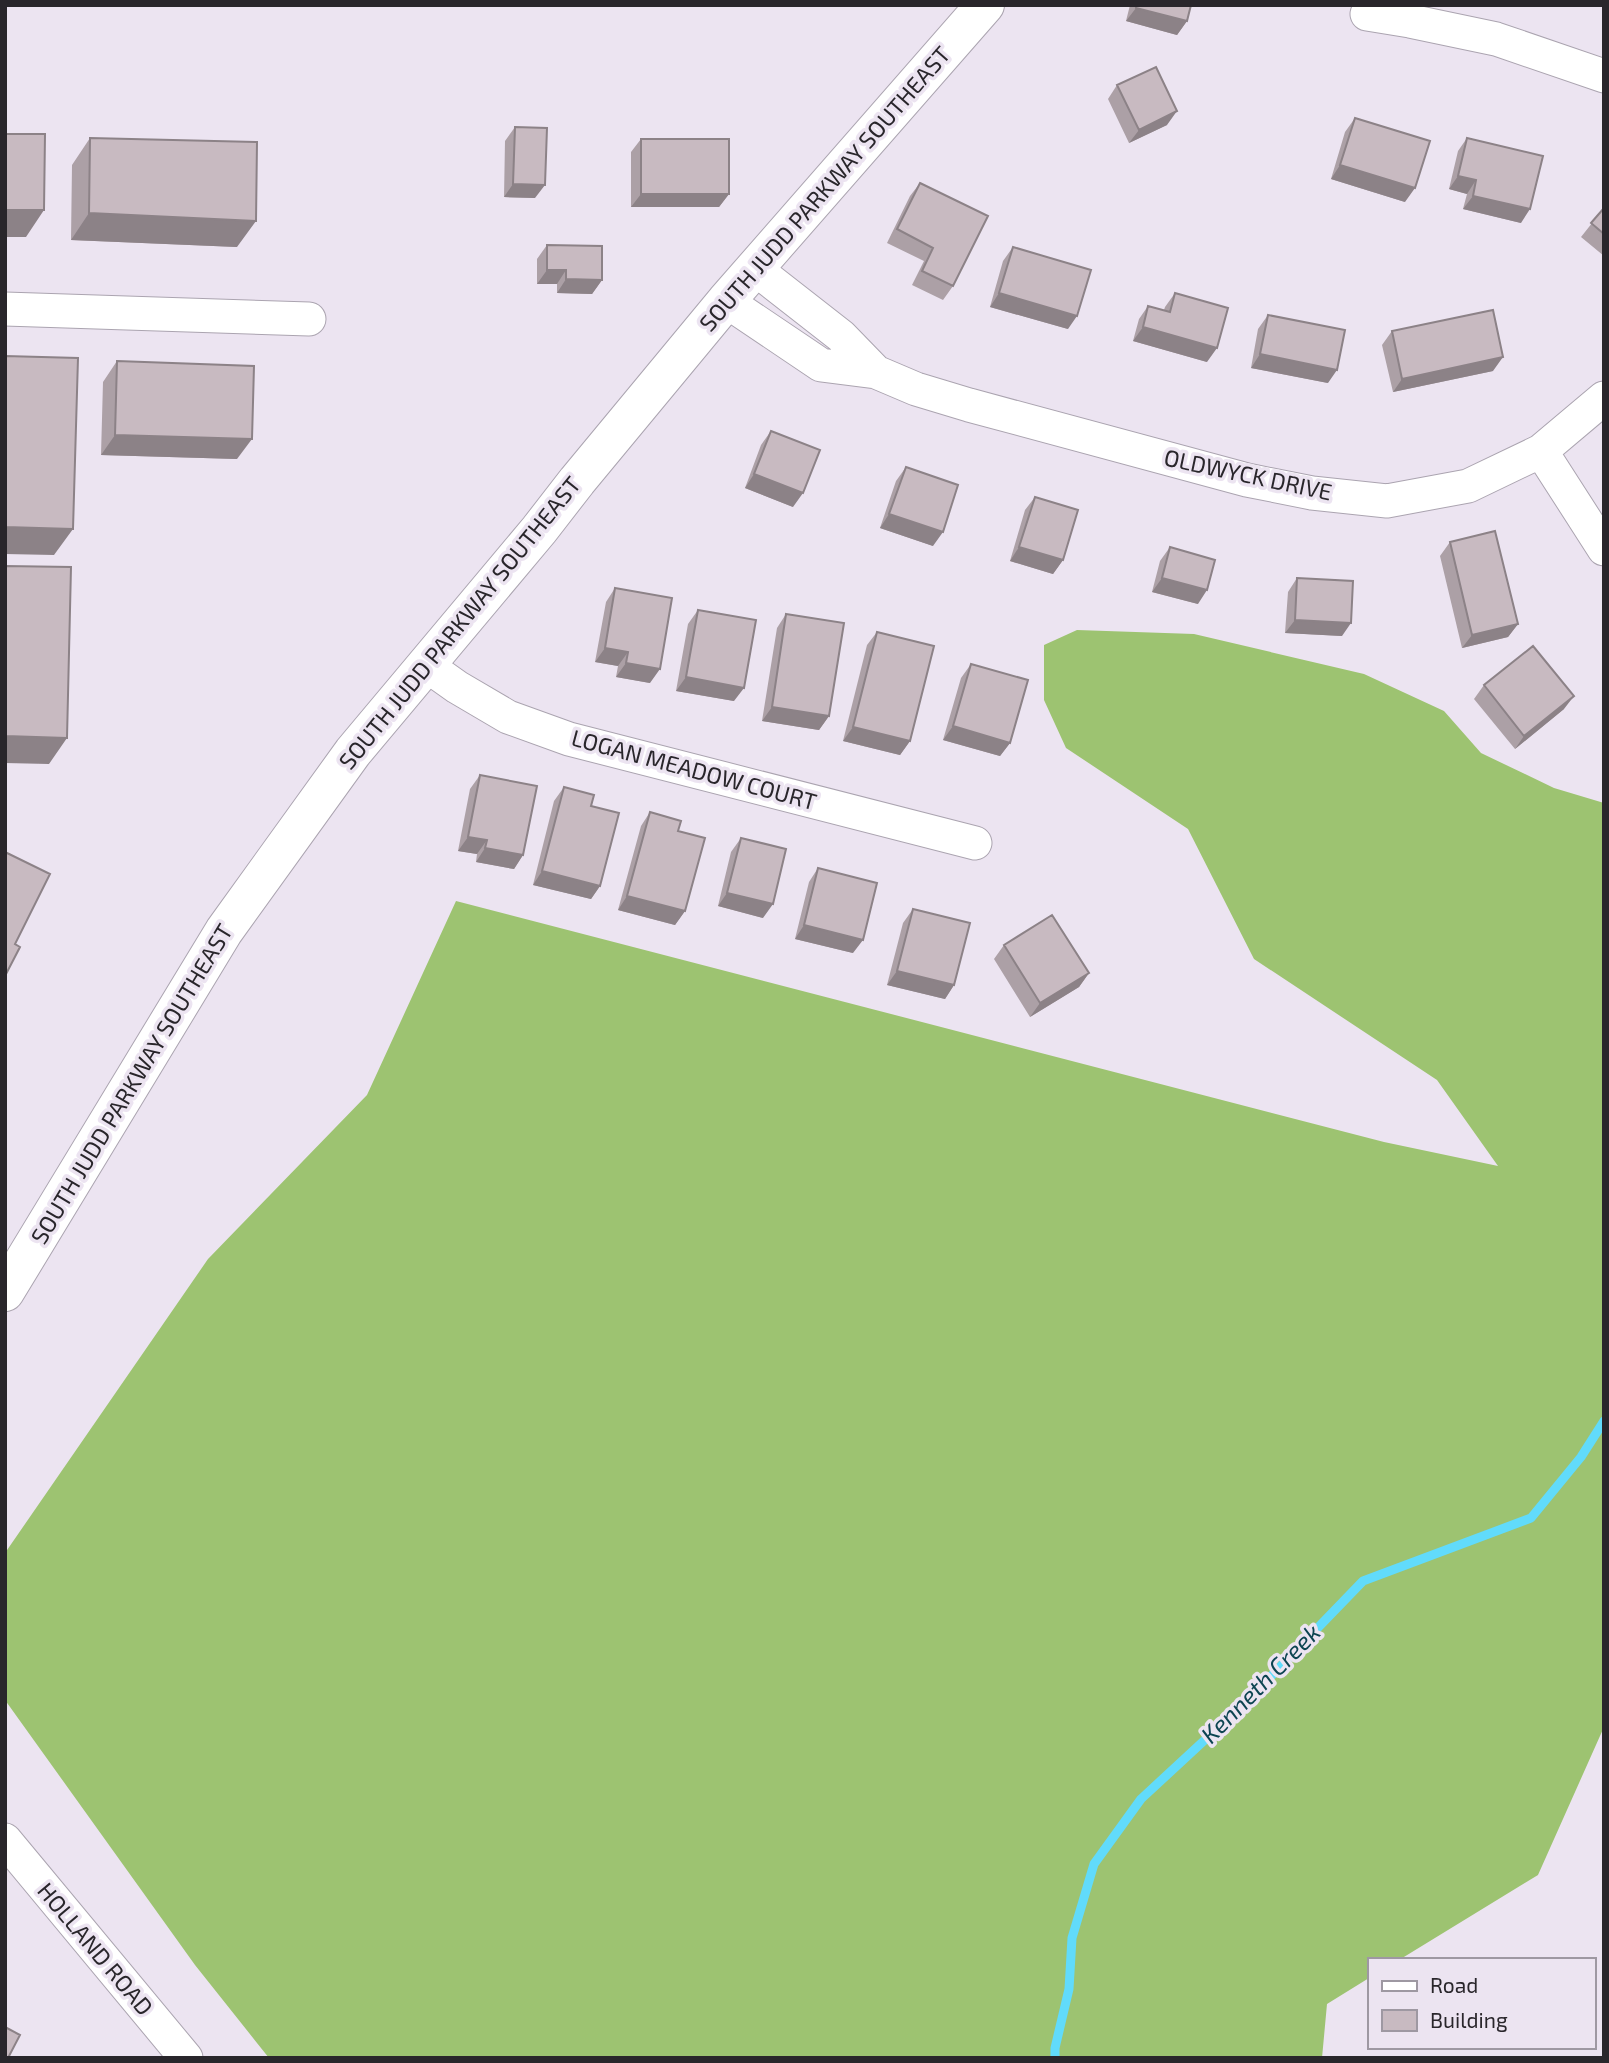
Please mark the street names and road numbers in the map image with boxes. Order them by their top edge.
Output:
street label: SOUTH JUDD PARKWAY SOUTHEAST [693,40,956,337]
street label: OLDWYCK DRIVE [1162,443,1335,505]
street label: SOUTH JUDD PARKWAY SOUTHEAST [332,470,586,774]
street label: LOGAN MEADOW COURT [569,723,820,815]
street label: SOUTH JUDD PARKWAY SOUTHEAST [24,918,238,1249]
street label: HOLLAND ROAD [32,1876,159,2020]

